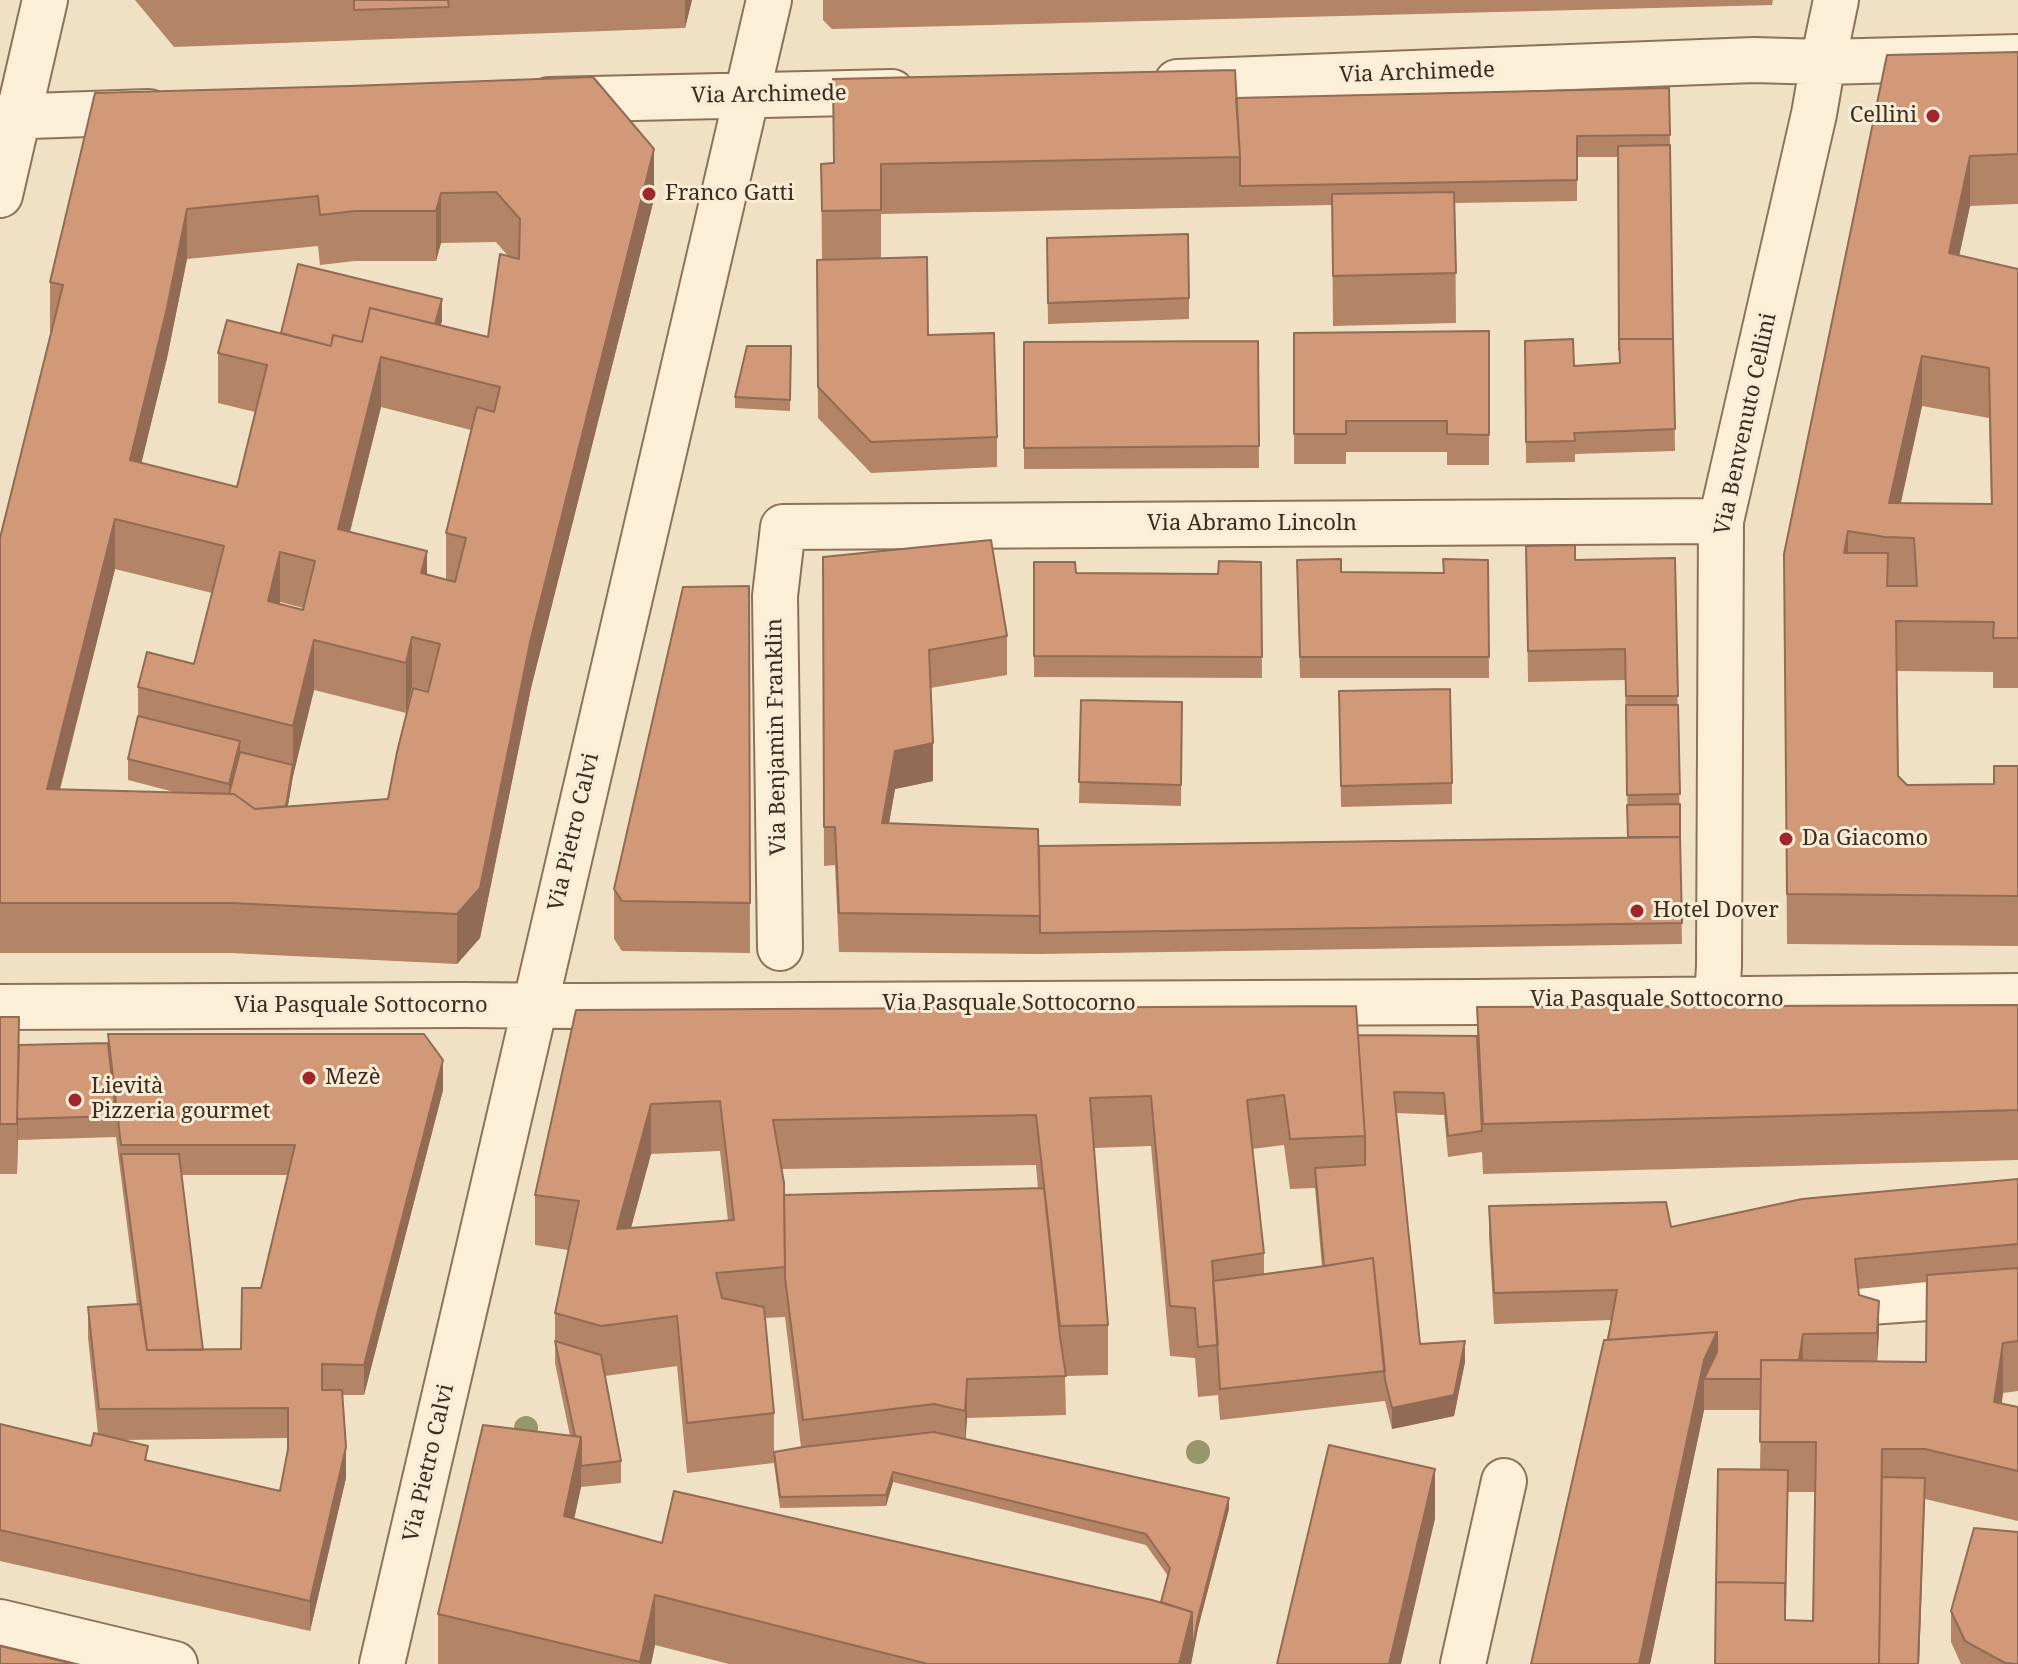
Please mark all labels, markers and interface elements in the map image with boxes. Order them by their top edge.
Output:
street label: Via Archimede [1339,57,1495,89]
street label: Via Archimede [691,80,847,110]
place label: Cellini [1850,103,1917,129]
marker: Cellini [1924,107,1942,125]
place label: Franco Gatti [665,181,794,207]
marker: Franco Gatti [640,185,658,203]
street label: Via Benvenuto Cellini [1710,311,1782,537]
street label: Via Abramo Lincoln [1147,511,1357,537]
street label: Via Benjamin Franklin [762,618,792,856]
street label: Via Pietro Calvi [543,751,605,913]
place label: Da Giacomo [1802,826,1928,852]
marker: Da Giacomo [1777,830,1795,848]
place label: Hotel Dover [1653,898,1779,924]
marker: Hotel Dover [1628,902,1646,920]
street label: Via Pasquale Sottocorno [1530,987,1784,1013]
street label: Via Pasquale Sottocorno [882,991,1136,1017]
street label: Via Pasquale Sottocorno [234,993,488,1019]
place label: Mezè [325,1065,380,1091]
marker: Mezè [300,1069,318,1087]
place label: Lievità Pizzeria gourmet [91,1074,270,1126]
marker: Lievità Pizzeria gourmet [66,1091,84,1109]
street label: Via Pietro Calvi [398,1382,460,1544]

